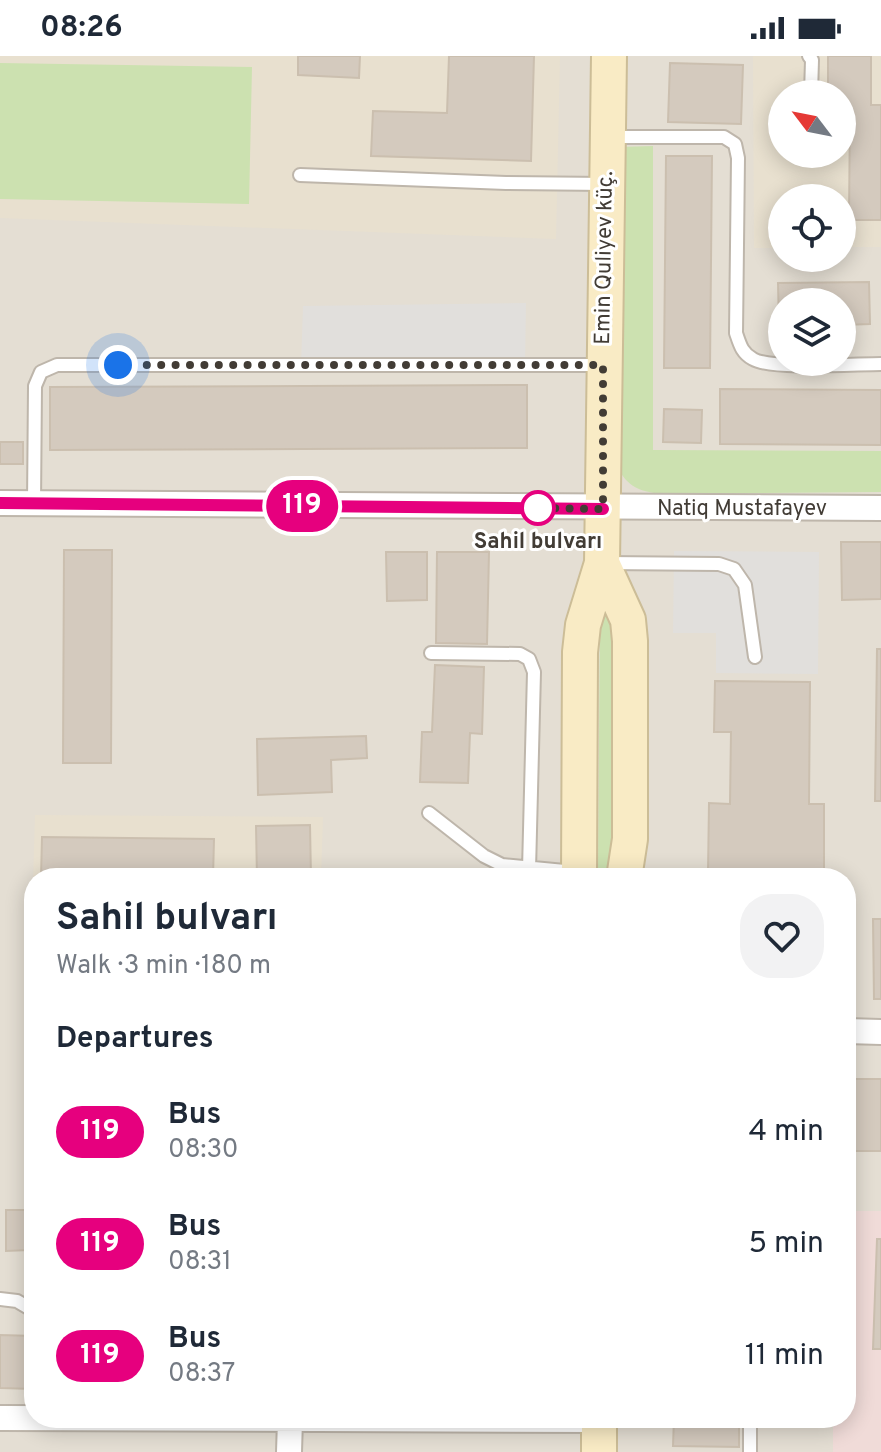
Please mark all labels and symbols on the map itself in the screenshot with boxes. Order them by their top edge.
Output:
north arrow [768,80,856,168]
street label: Emin Quliyev küç. [590,171,620,345]
your location [98,345,138,385]
line badge: 119 [256,480,348,532]
marker: Sahil bulvarı [521,491,555,525]
street label: Natiq Mustafayev [657,496,827,523]
place label: Sahil bulvarı [474,529,602,556]

